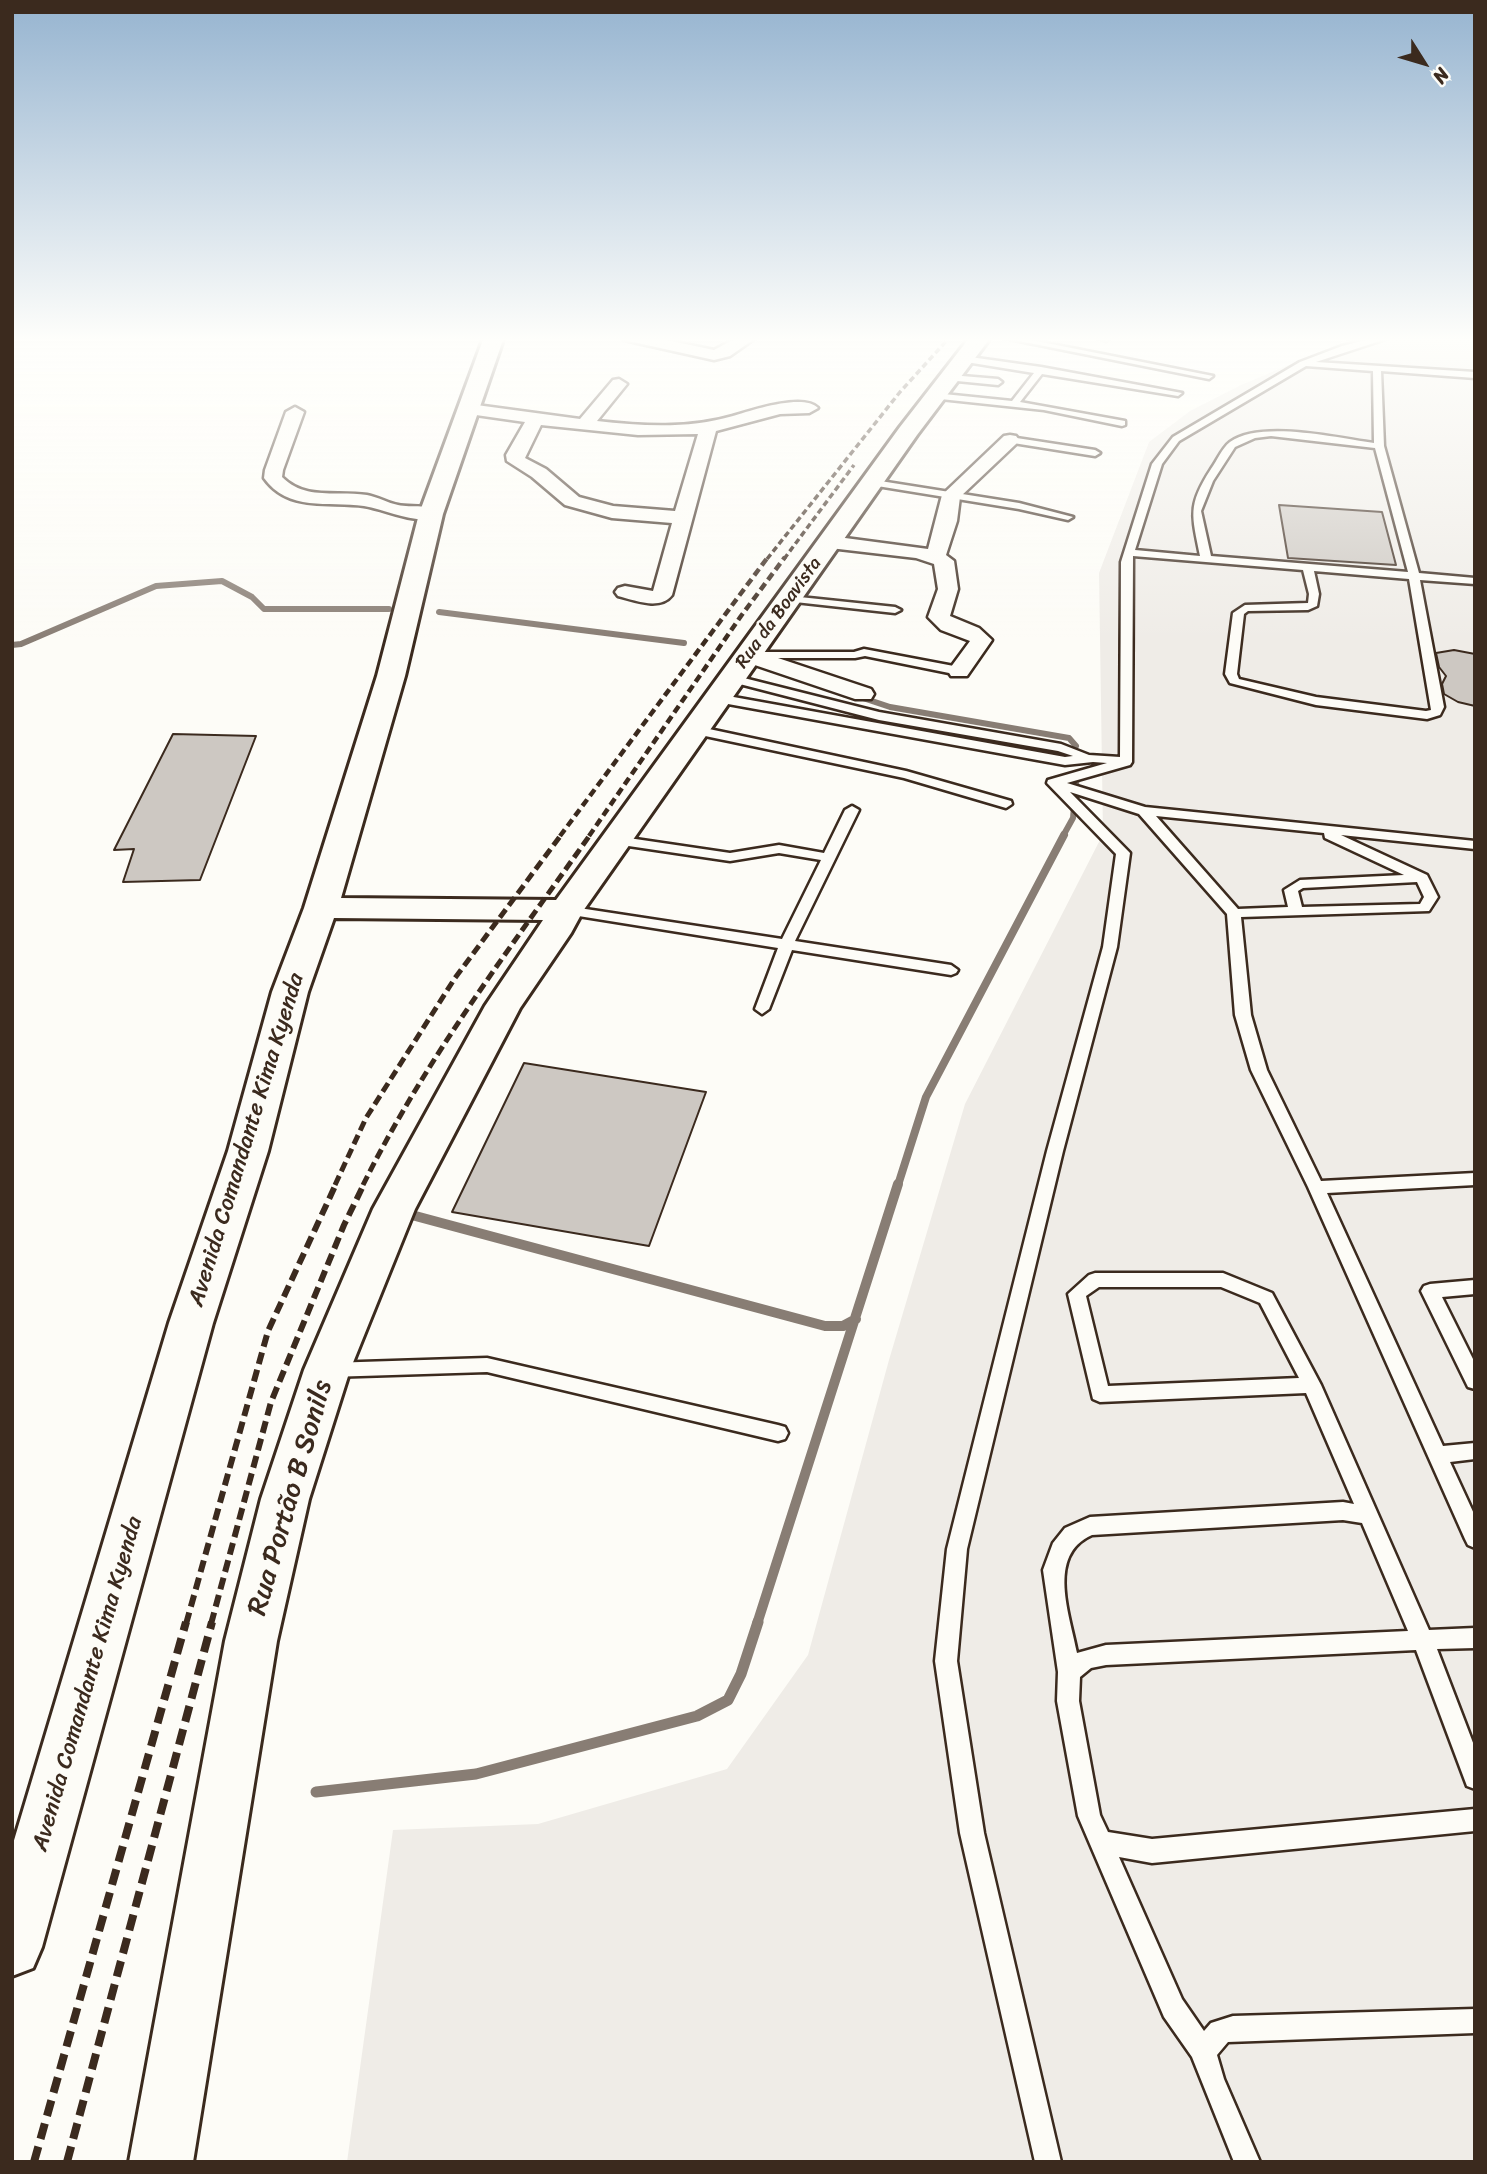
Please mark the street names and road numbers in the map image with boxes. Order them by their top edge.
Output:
street label: Rua da Boavista [731,553,827,673]
street label: Avenida Comandante Kima Kyenda [183,970,311,1310]
street label: Rua Portão B Sonils [241,1377,341,1619]
street label: Avenida Comandante Kima Kyenda [27,1513,149,1855]

